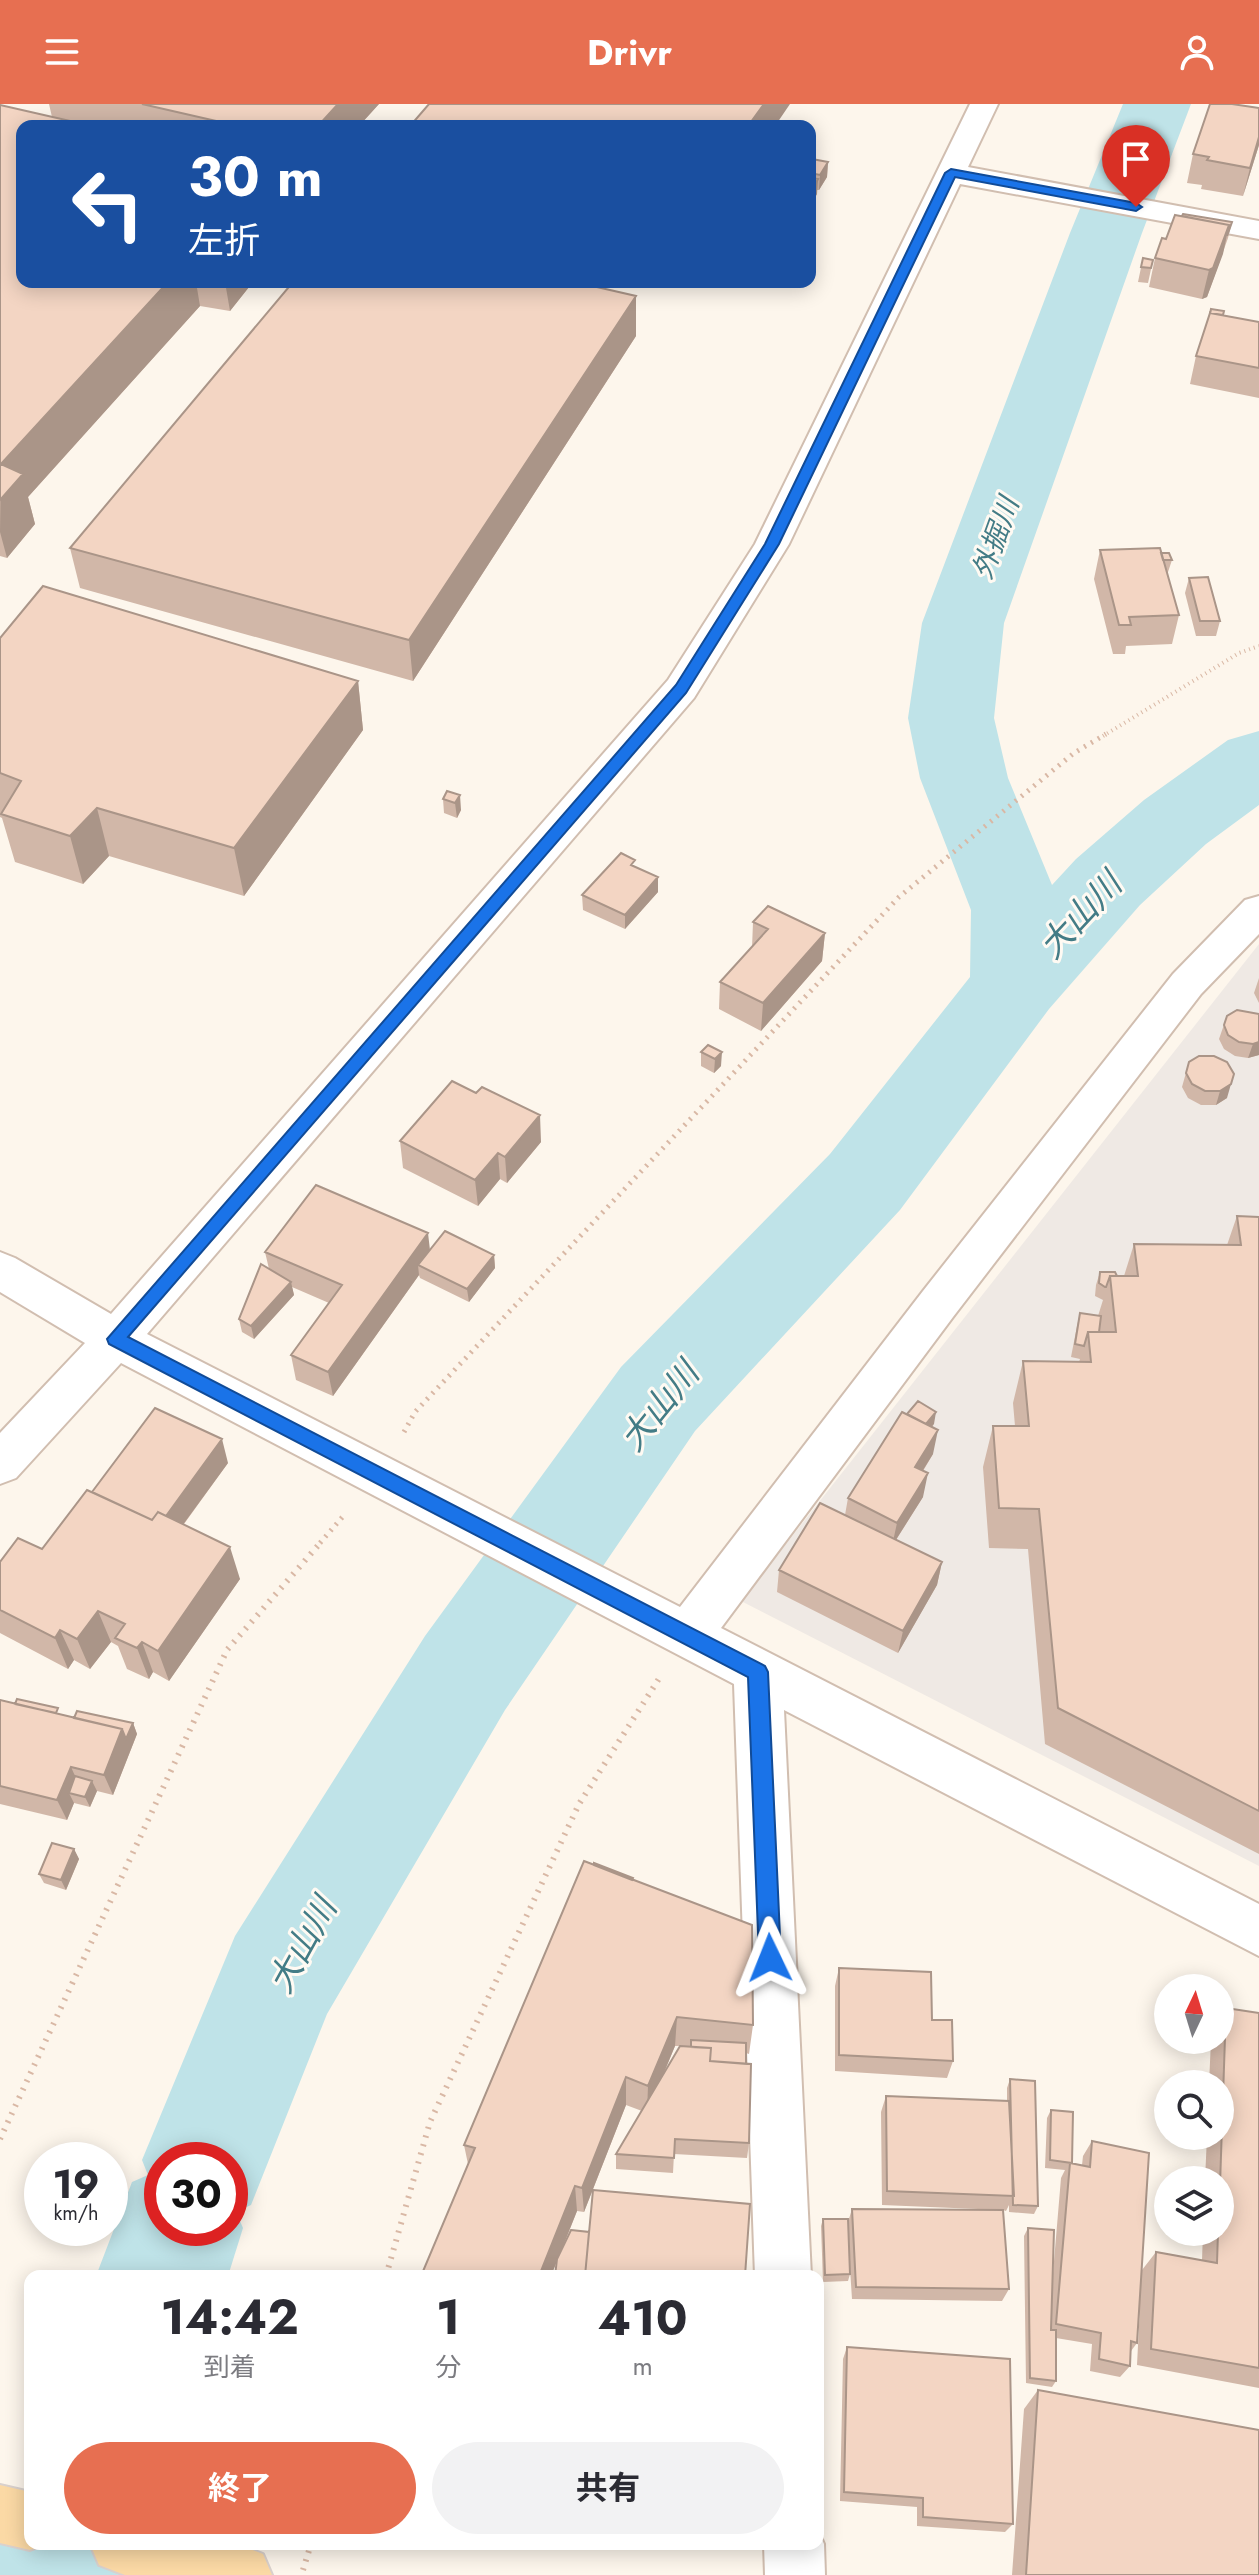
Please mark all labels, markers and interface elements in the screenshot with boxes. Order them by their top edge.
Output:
text: Drivr [587,26,672,78]
icon: menu [40,30,84,74]
icon: person [1175,30,1219,74]
pin [1102,125,1170,207]
text: 30 m [188,136,323,217]
icon: arrive [1114,137,1158,181]
icon: left [56,152,160,256]
text: 左折 [188,214,260,266]
water label: 外掘川 [962,489,1030,585]
water label: 大山川 [1028,859,1135,969]
water label: 大山川 [608,1349,712,1461]
water label: 大山川 [256,1886,350,2002]
position arrow [728,1916,812,2000]
north arrow [1154,1974,1234,2054]
map controls [1154,1974,1234,2246]
button: search [1154,2070,1234,2150]
speed limit sign: 30 [144,2142,248,2246]
text: 19 [52,2155,100,2213]
button: layers [1154,2166,1234,2246]
text: km/h [53,2199,99,2228]
text: 14:42 [160,2283,299,2352]
text: 1 [436,2283,461,2352]
text: 410 [598,2284,688,2353]
text: m [633,2347,653,2385]
text: 到着 [204,2348,256,2386]
text: 分 [435,2348,461,2386]
button: 終了 [64,2442,416,2534]
button: 共有 [432,2442,784,2534]

